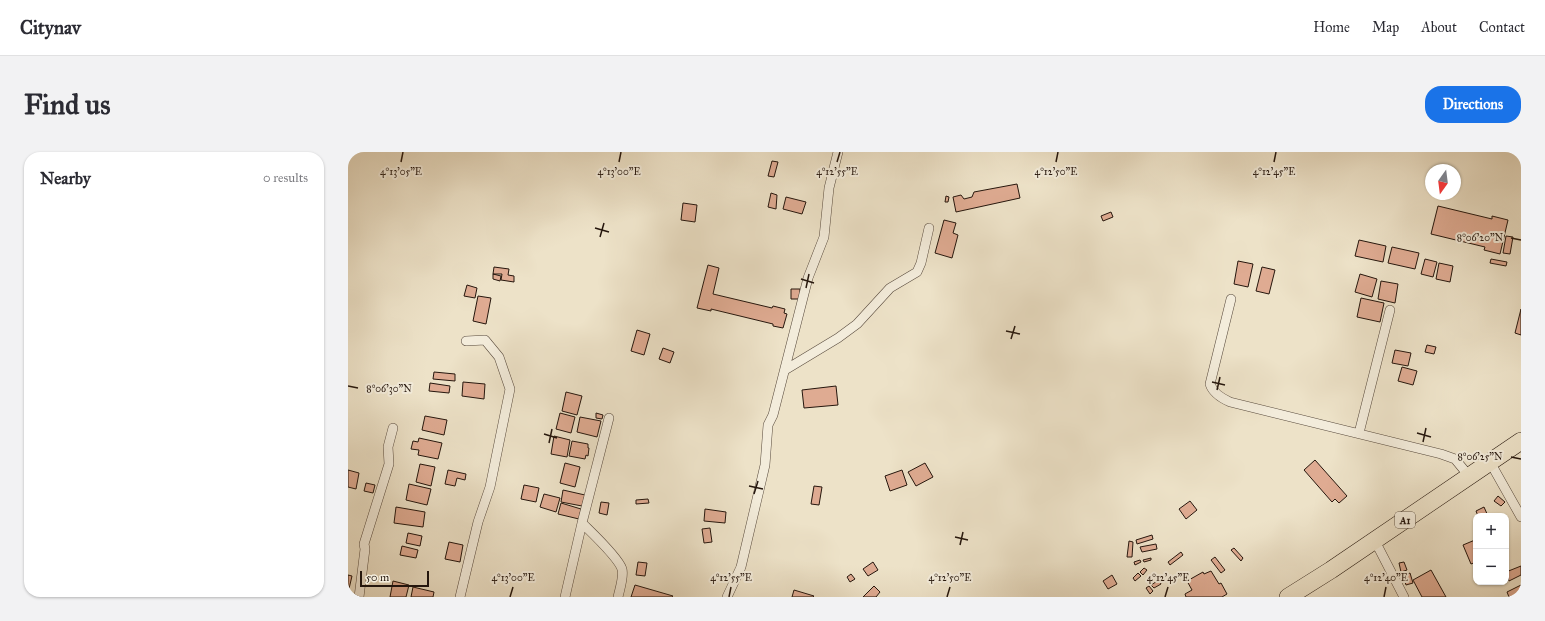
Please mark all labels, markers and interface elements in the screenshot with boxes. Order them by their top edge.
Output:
text: Citynav [20,16,81,39]
text: Home [1313,19,1350,36]
text: Map [1372,19,1399,36]
text: About [1421,19,1457,36]
text: Contact [1479,19,1525,36]
button: Directions [1425,86,1521,123]
text: Find us [24,87,110,122]
north arrow [1425,164,1461,200]
text: 4°13'05"E [380,166,422,178]
text: 4°13'00"E [597,166,641,178]
text: 4°12'55"E [816,166,858,178]
text: 4°12'50"E [1035,166,1077,178]
text: 4°12'45"E [1253,166,1295,178]
text: Nearby [40,168,91,189]
text: 0 results [263,170,308,186]
text: 8°06'20"N [1457,232,1504,244]
text: 8°06'30"N [366,383,412,395]
text: 8°06'25"N [1457,451,1503,463]
road number: A1 [1395,512,1415,528]
map controls [1473,513,1509,585]
button: + [1473,513,1509,549]
button: − [1473,549,1509,585]
scale bar [360,569,429,588]
text: 50 m [366,571,389,584]
text: 4°13'00"E [491,572,535,584]
text: 4°12'55"E [710,572,752,584]
text: 4°12'50"E [929,572,971,584]
text: 4°12'45"E [1147,572,1189,584]
text: 4°12'40"E [1364,572,1408,584]

